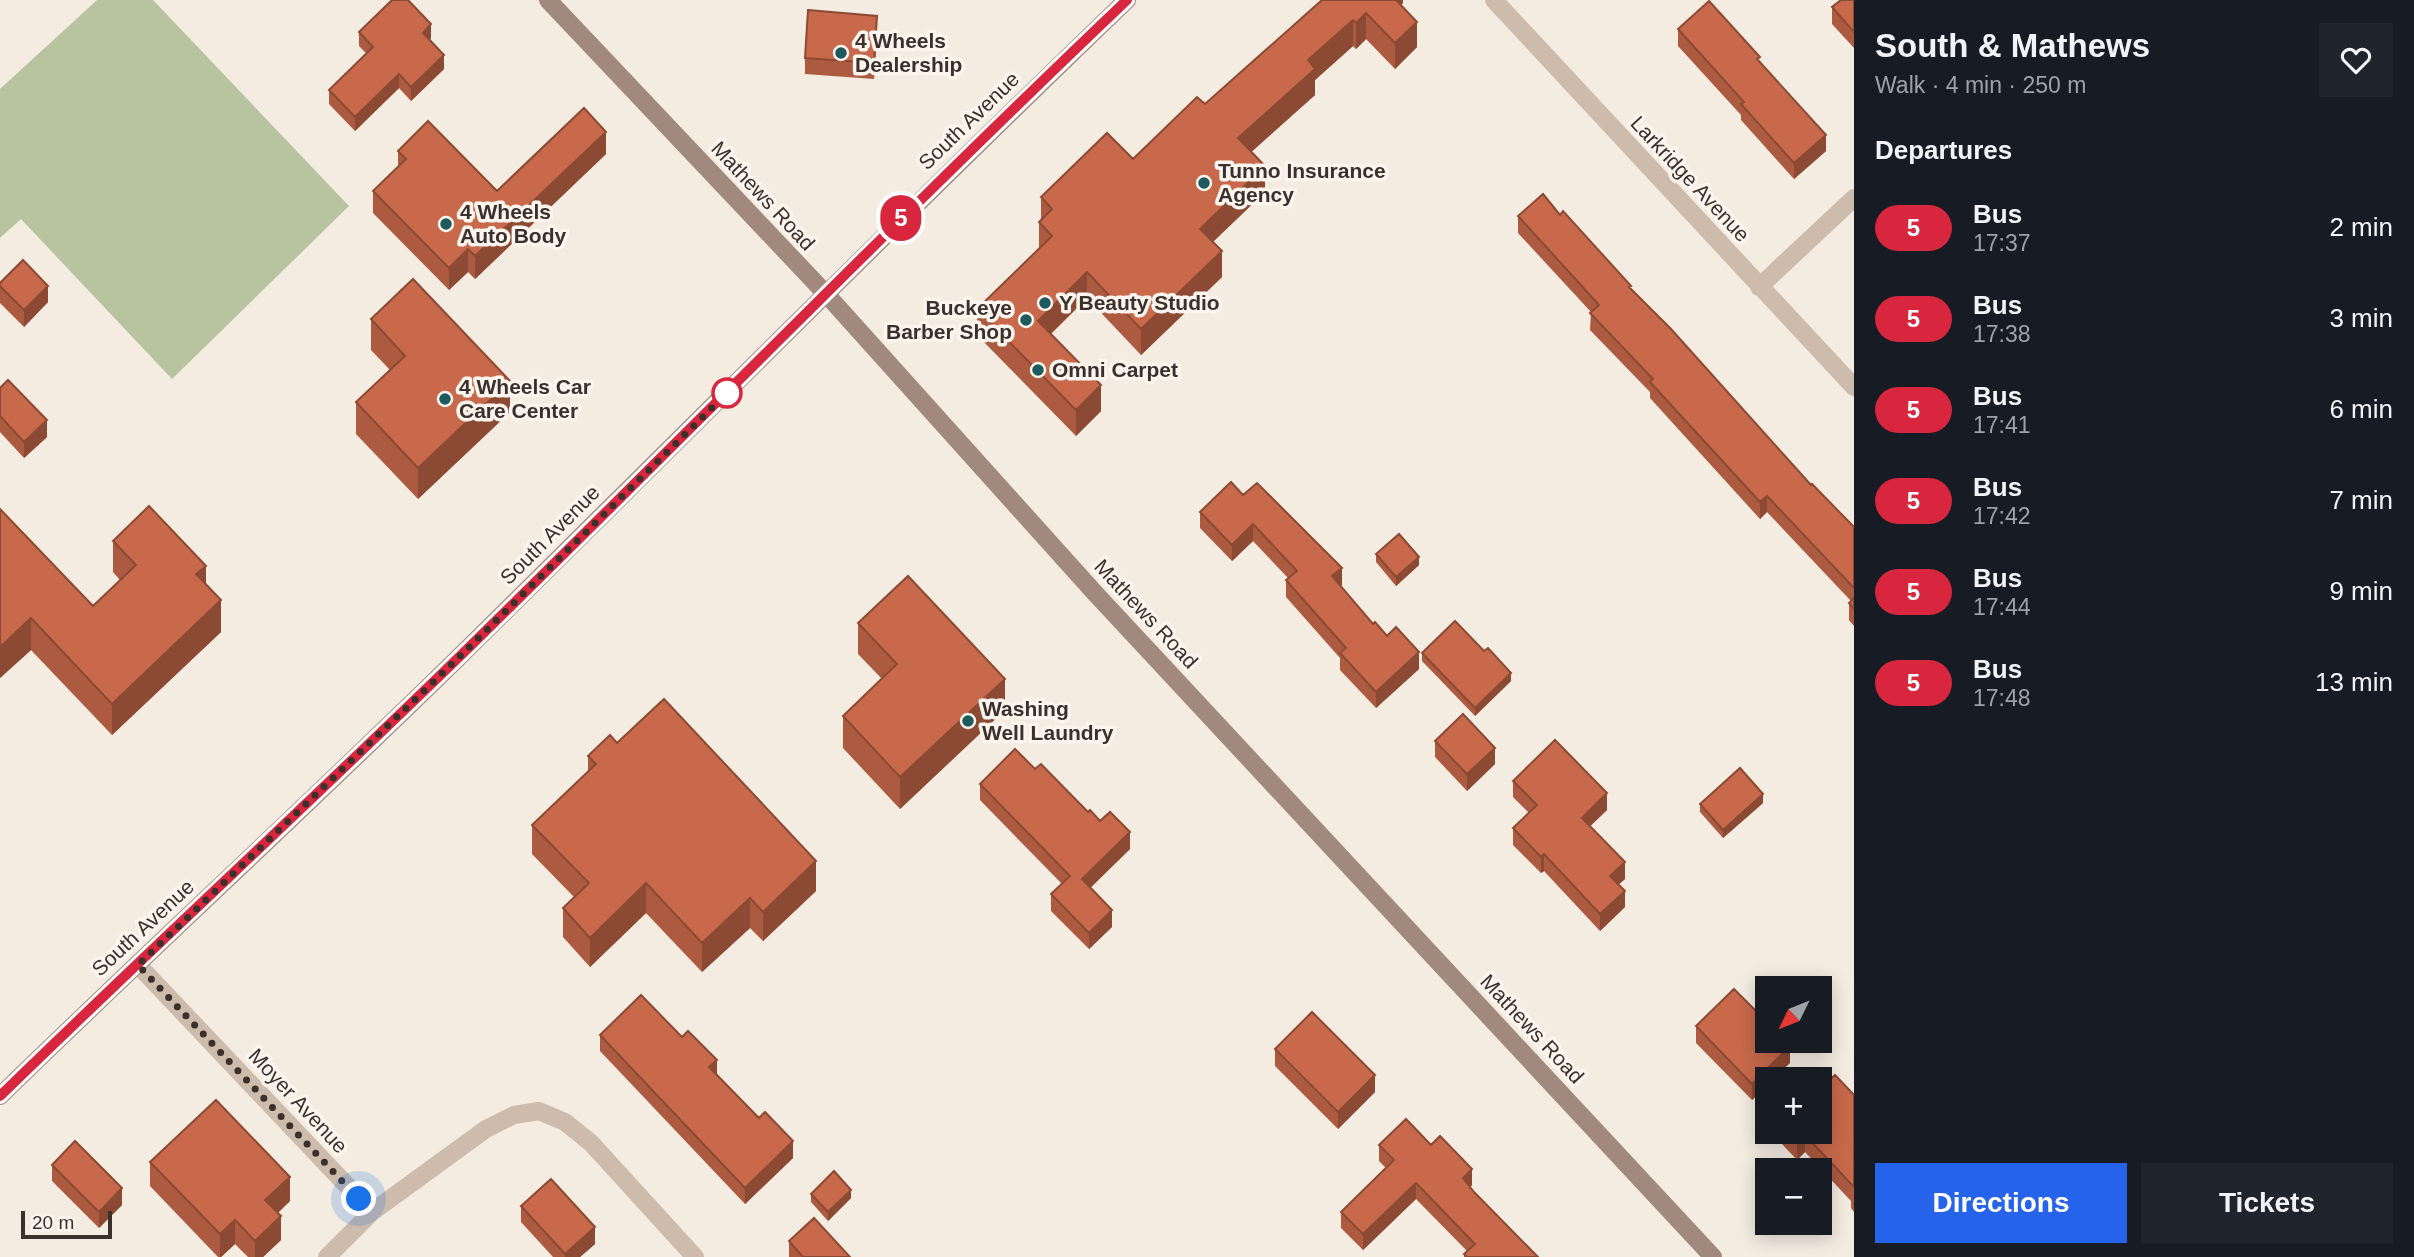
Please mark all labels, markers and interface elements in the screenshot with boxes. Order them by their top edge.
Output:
button: heart [2319,23,2393,97]
text: South & Mathews [1875,27,2150,64]
place label: 4 Wheels Dealership [855,29,962,76]
marker: 4 Wheels Dealership [833,45,849,61]
street label: South Avenue [914,67,1024,174]
text: Walk · 4 min · 250 m [1875,72,2086,98]
street label: Larkridge Avenue [1626,111,1754,246]
text: Departures [1875,135,2012,165]
street label: Mathews Road [707,137,820,255]
place label: Tunno Insurance Agency [1218,159,1386,206]
marker: Tunno Insurance Agency [1196,175,1212,191]
line badge: 5 [878,195,924,241]
text: Bus [1973,199,2022,229]
place label: 4 Wheels Auto Body [460,200,566,247]
text: 5 [894,204,908,231]
text: 2 min [2329,212,2393,242]
text: 5 [1907,214,1920,241]
marker: 4 Wheels Auto Body [438,216,454,232]
text: 17:37 [1973,230,2031,256]
text: Bus [1973,290,2022,320]
place label: Y Beauty Studio [1059,291,1220,314]
marker: Y Beauty Studio [1037,295,1053,311]
place label: Buckeye Barber Shop [886,296,1012,343]
text: 3 min [2329,303,2393,333]
text: 5 [1907,305,1920,332]
marker: Buckeye Barber Shop [1018,312,1034,328]
text: 17:38 [1973,321,2031,347]
place label: Omni Carpet [1052,358,1178,381]
marker: Omni Carpet [1030,362,1046,378]
place label: 4 Wheels Car Care Center [459,375,591,422]
unlabelled marker [712,378,742,408]
text: Bus [1973,381,2022,411]
marker: 4 Wheels Car Care Center [437,391,453,407]
text: 6 min [2329,394,2393,424]
text: 5 [1907,396,1920,423]
text: 17:41 [1973,412,2031,438]
text: Bus [1973,472,2022,502]
street label: South Avenue [495,480,604,589]
text: 7 min [2329,485,2393,515]
text: 5 [1907,487,1920,514]
text: 17:42 [1973,503,2031,529]
street label: Mathews Road [1090,555,1203,673]
text: Bus [1973,563,2022,593]
text: 9 min [2329,576,2393,606]
text: 5 [1907,578,1920,605]
text: 17:44 [1973,594,2031,620]
text: Bus [1973,654,2022,684]
text: 13 min [2315,667,2393,697]
text: 5 [1907,669,1920,696]
text: 17:48 [1973,685,2031,711]
place label: Washing Well Laundry [982,697,1114,744]
marker: Washing Well Laundry [960,713,976,729]
street label: South Avenue [87,875,198,981]
street label: Mathews Road [1476,970,1589,1088]
north arrow [1755,976,1832,1054]
map controls [1755,976,1832,1235]
street label: Moyer Avenue [244,1044,352,1157]
button: + [1755,1067,1832,1144]
button: − [1755,1158,1832,1235]
button: Directions [1875,1163,2127,1243]
button: Tickets [2141,1163,2393,1243]
your location [341,1181,376,1216]
scale bar [21,1208,112,1240]
text: 20 m [32,1212,74,1233]

